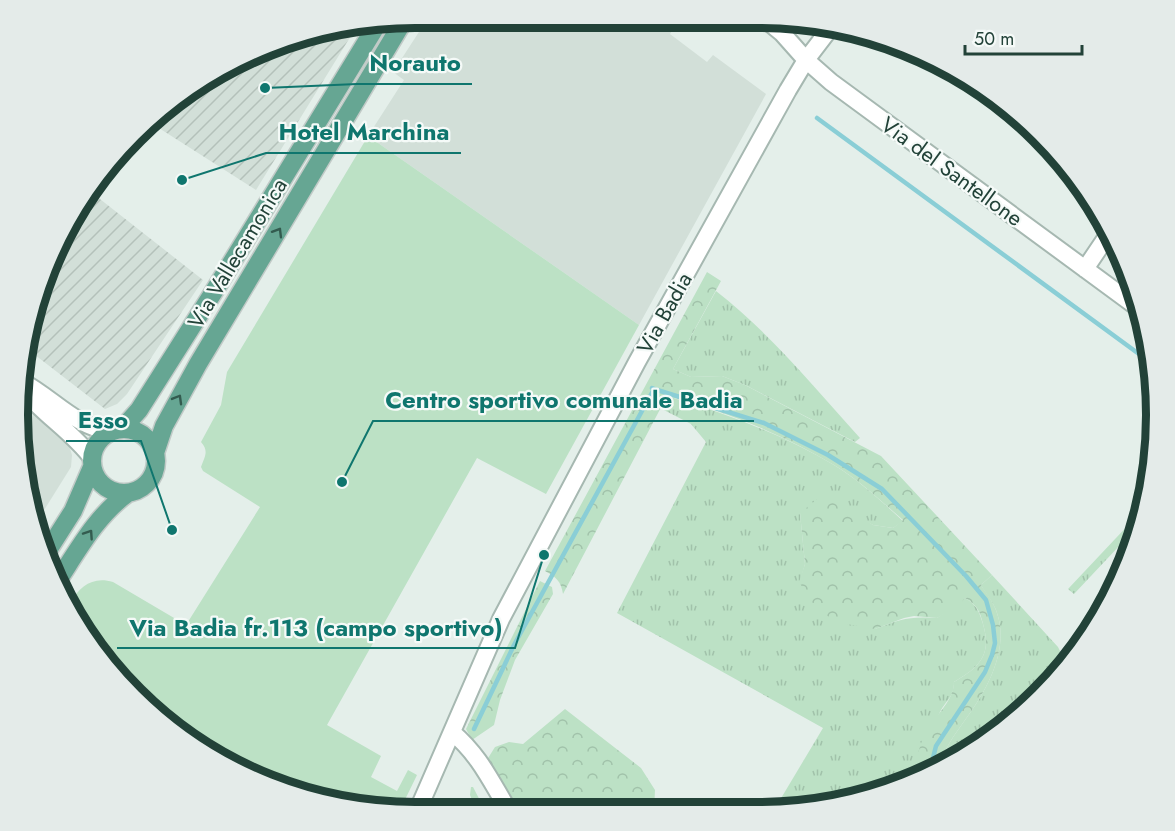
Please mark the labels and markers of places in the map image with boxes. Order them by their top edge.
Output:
callout: Norauto [357,42,472,84]
callout: Hotel Marchina [266,111,461,153]
callout: Centro sportivo comunale Badia [373,379,754,421]
callout: Esso [66,399,141,441]
callout: Via Badia fr.113 (campo sportivo) [117,606,515,648]

